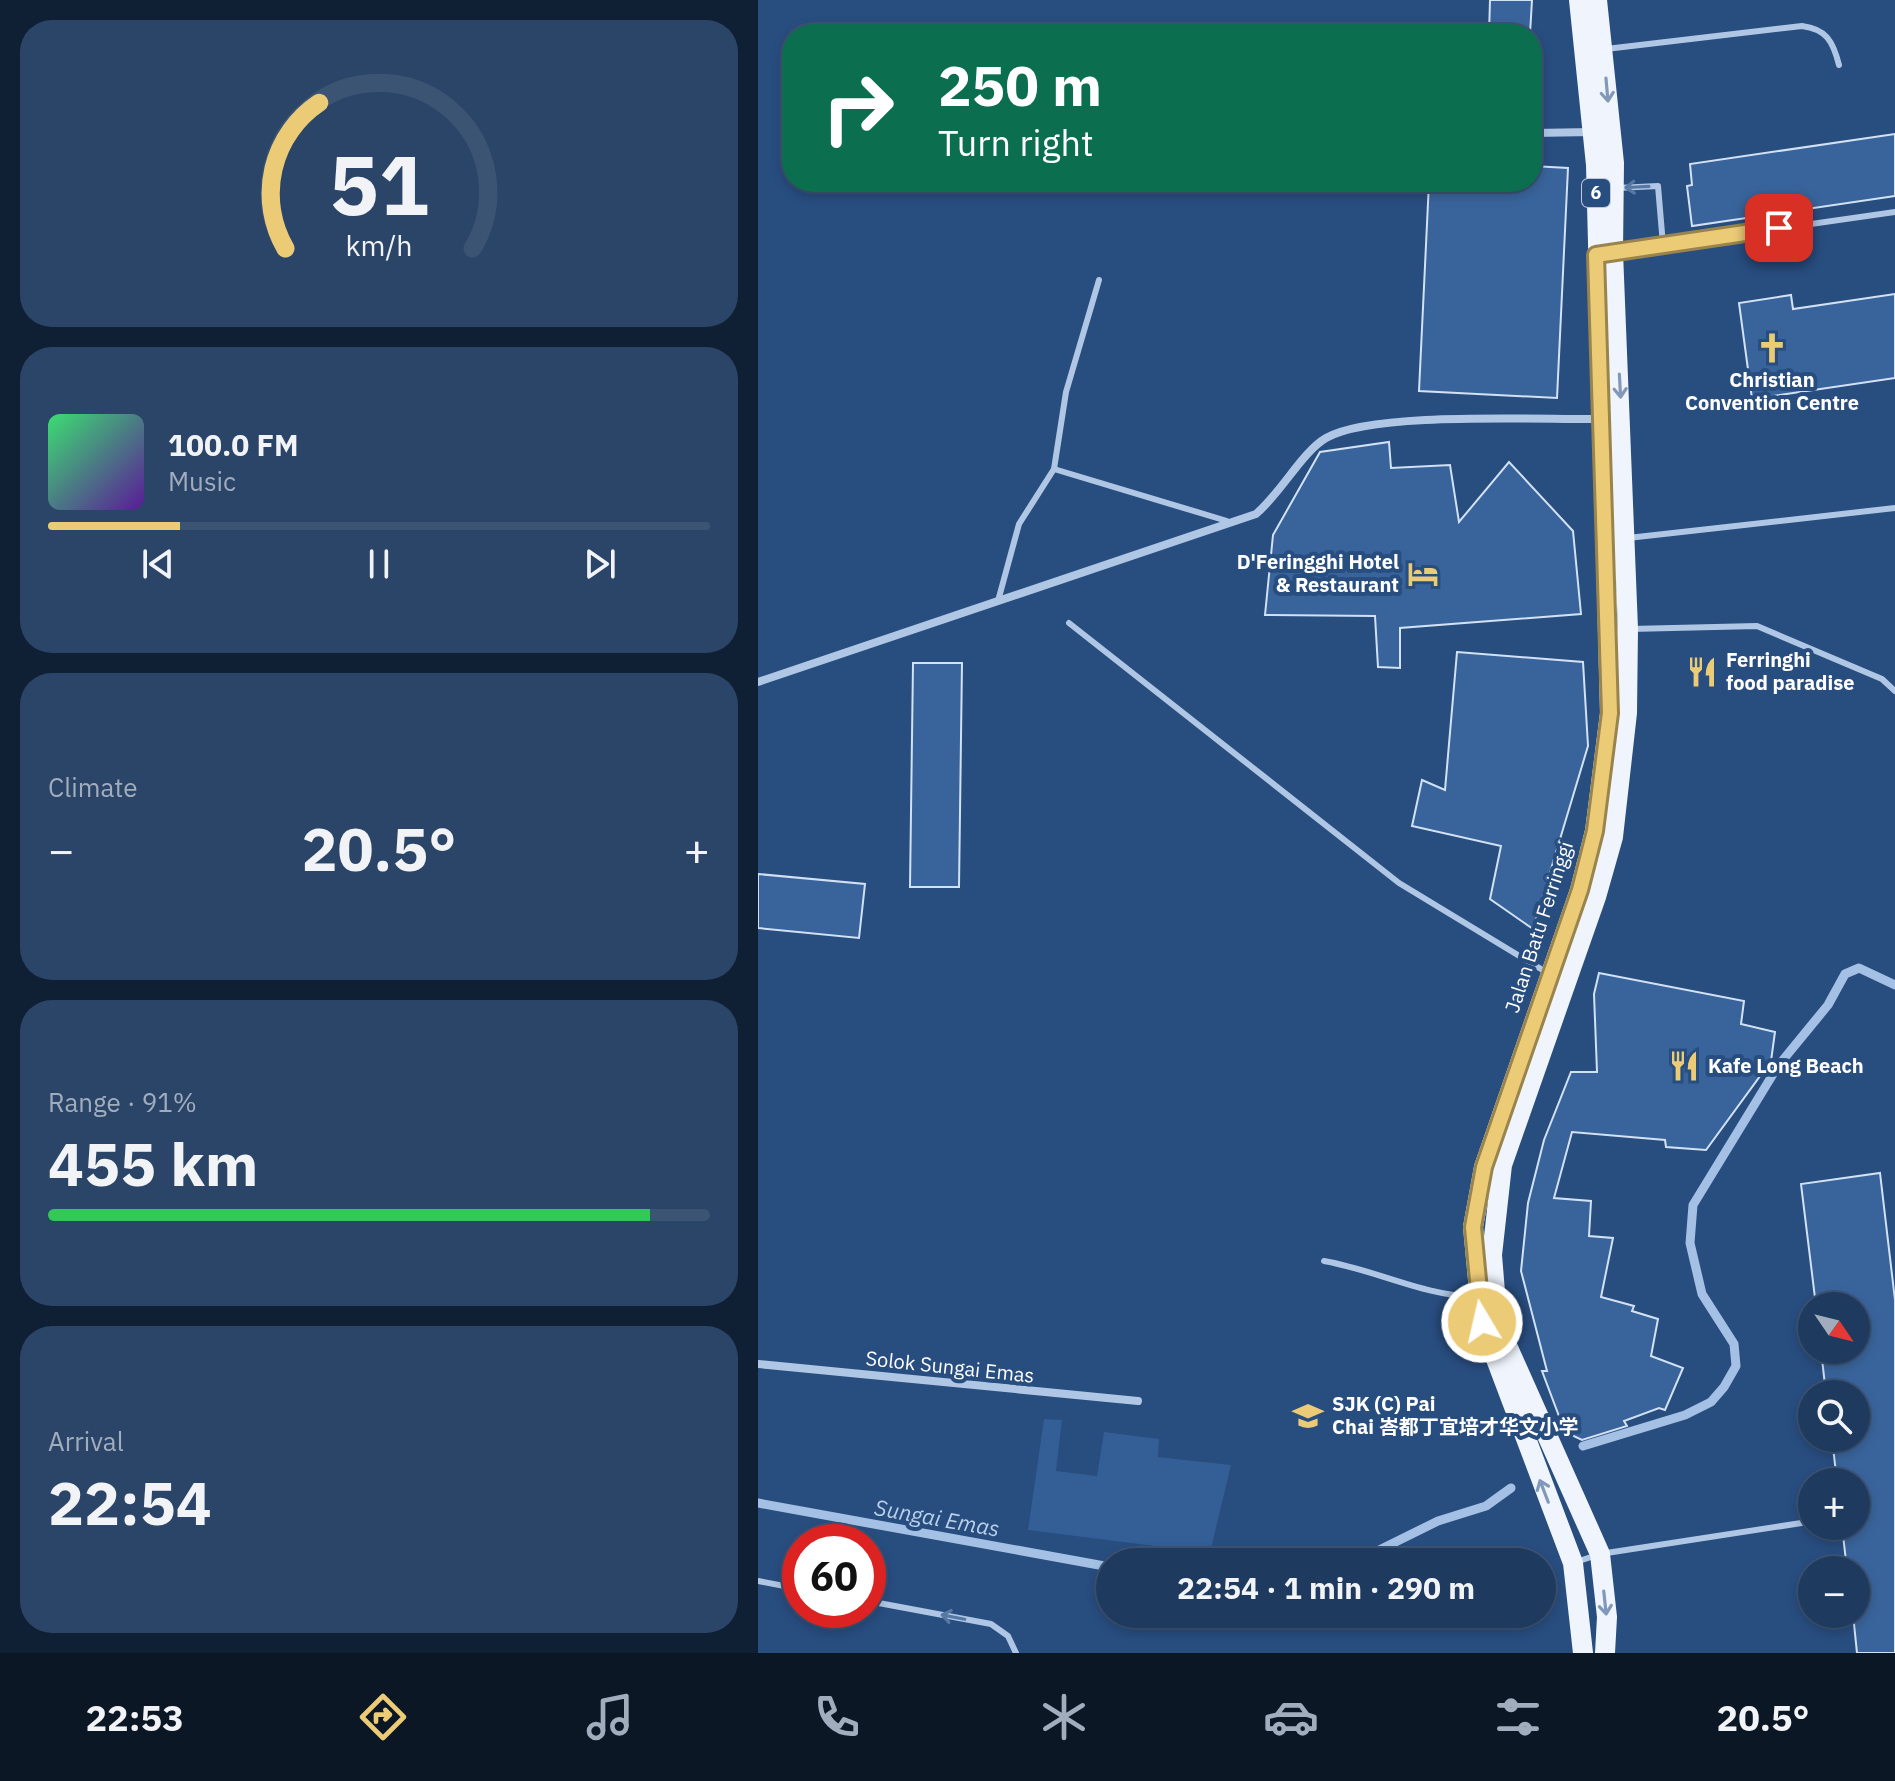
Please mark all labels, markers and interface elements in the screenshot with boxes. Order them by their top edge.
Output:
text: 250 m [938,49,1102,121]
icon: right [806,56,910,160]
one-way arrow [1599,76,1614,103]
text: Turn right [938,119,1094,166]
text: 51 [329,130,429,238]
road number: 6 [1582,179,1610,207]
one-way arrow [1624,180,1651,195]
pin [1745,194,1813,262]
icon: arrive [1757,206,1801,250]
text: km/h [345,227,413,264]
church icon: Christian Convention Centre [1755,331,1789,365]
place label: Christian Convention Centre [1685,366,1859,416]
one-way arrow [1613,372,1628,399]
text: 100.0 FM [168,425,299,464]
text: Music [168,464,236,498]
icon: previous [136,542,180,586]
icon: pause [357,542,401,586]
icon: next [578,542,622,586]
place label: D'Feringghi Hotel & Restaurant [1237,548,1399,598]
hotel icon: D'Feringghi Hotel & Restaurant [1406,557,1440,591]
place label: Ferringhi food paradise [1726,646,1855,696]
restaurant icon: Ferringhi food paradise [1685,655,1719,689]
text: Climate [48,770,138,804]
text: 20.5° [302,809,456,888]
text: − [48,821,74,878]
text: + [684,821,710,878]
street label: Jalan Batu Ferringgi [1498,838,1579,1016]
restaurant icon: Kafe Long Beach [1667,1049,1701,1083]
place label: Kafe Long Beach [1708,1052,1864,1079]
text: Range · 91% [48,1085,197,1119]
text: 455 km [48,1124,258,1203]
position arrow [1440,1280,1524,1364]
north arrow [1798,1292,1870,1364]
map controls [1798,1292,1870,1628]
street label: Solok Sungai Emas [864,1344,1036,1389]
button: search [1798,1380,1870,1452]
place label: SJK (C) Pai Chai 峇都丁宜培才华文小学 [1332,1390,1579,1440]
school or university icon: SJK (C) Pai Chai 峇都丁宜培才华文小学 [1291,1399,1325,1433]
text: Arrival [48,1424,124,1458]
text: 22:54 [48,1463,212,1542]
button: + [1798,1468,1870,1540]
one-way arrow [1536,1479,1550,1504]
water label: Sungai Emas [872,1492,1002,1543]
speed limit sign: 60 [782,1524,886,1628]
button: − [1798,1556,1870,1628]
text: 22:54 · 1 min · 290 m [1177,1568,1475,1607]
one-way arrow [1598,1589,1613,1616]
one-way arrow [941,1609,966,1624]
icon: directions [355,1689,411,1745]
icon: music [582,1689,638,1745]
icon: phone [809,1689,865,1745]
icon: climate [1036,1689,1092,1745]
icon: car [1263,1689,1319,1745]
icon: filters [1490,1689,1546,1745]
text: 22:53 [85,1694,184,1741]
text: 20.5° [1717,1694,1809,1741]

